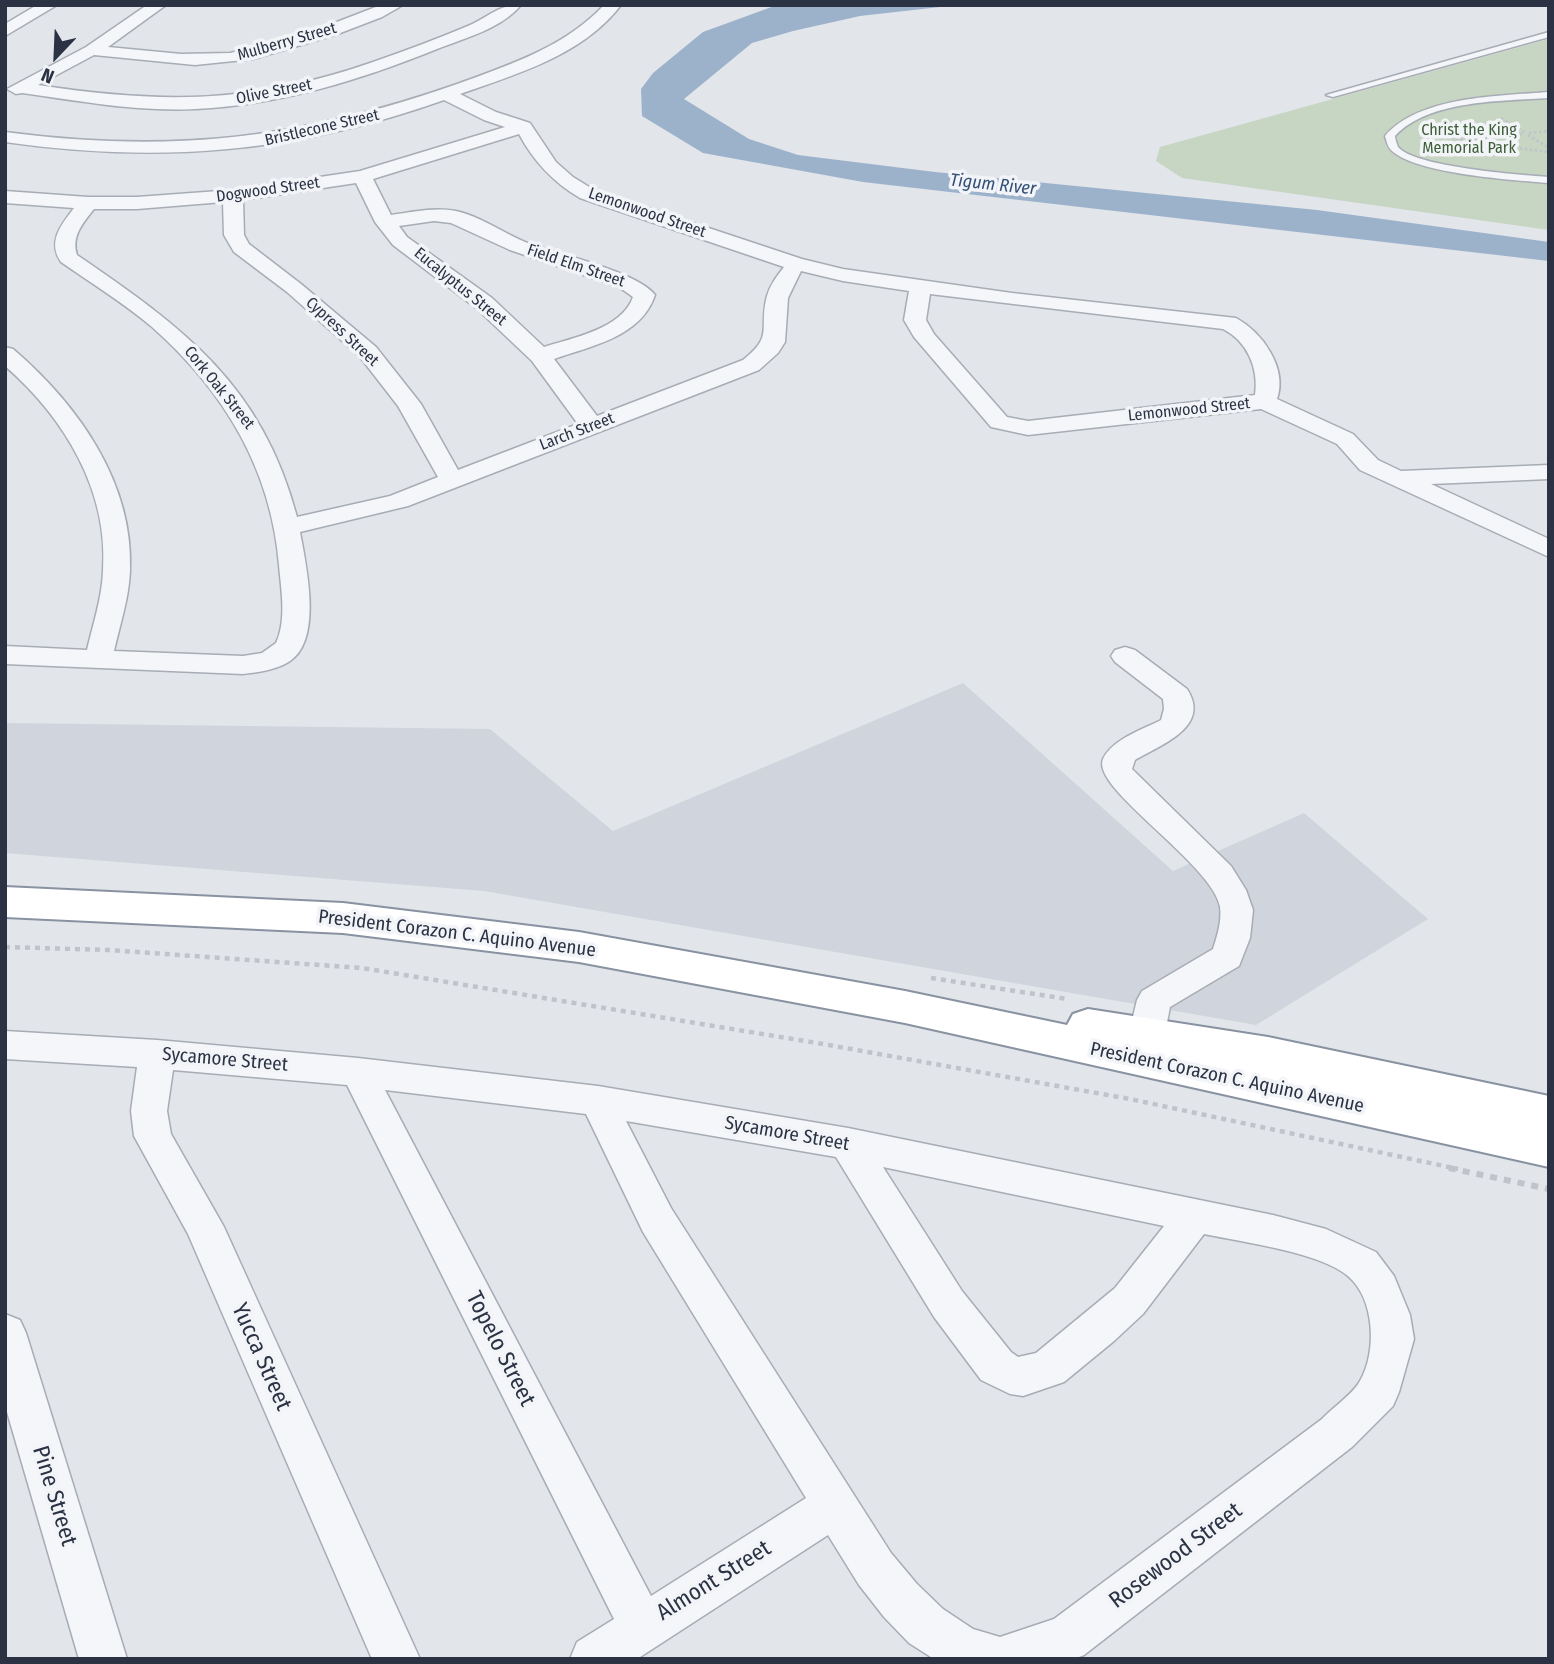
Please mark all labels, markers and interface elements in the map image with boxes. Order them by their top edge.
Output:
street label: Mulberry Street [235,19,339,65]
north arrow [21,21,91,91]
text: N [38,63,57,89]
street label: Olive Street [235,75,313,109]
street label: Bristlecone Street [263,106,381,150]
park label: Christ the King Memorial Park [1421,121,1517,159]
water label: Tigum River [949,170,1037,200]
street label: Dogwood Street [215,173,321,207]
street label: Lemonwood Street [586,184,708,242]
street label: Field Elm Street [525,240,627,292]
street label: Eucalyptus Street [410,244,510,330]
street label: Cypress Street [302,293,382,371]
street label: Cork Oak Street [180,343,258,433]
street label: Lemonwood Street [1127,394,1251,426]
street label: Larch Street [537,409,617,455]
street label: President Corazon C. Aquino Avenue [317,906,597,962]
street label: President Corazon C. Aquino Avenue [1088,1038,1366,1118]
street label: Sycamore Street [161,1043,289,1077]
street label: Sycamore Street [723,1112,851,1156]
street label: Topelo Street [459,1287,541,1411]
street label: Yucca Street [225,1299,297,1415]
street label: Pine Street [26,1443,82,1549]
street label: Rosewood Street [1104,1497,1248,1615]
street label: Almont Street [652,1535,776,1627]

